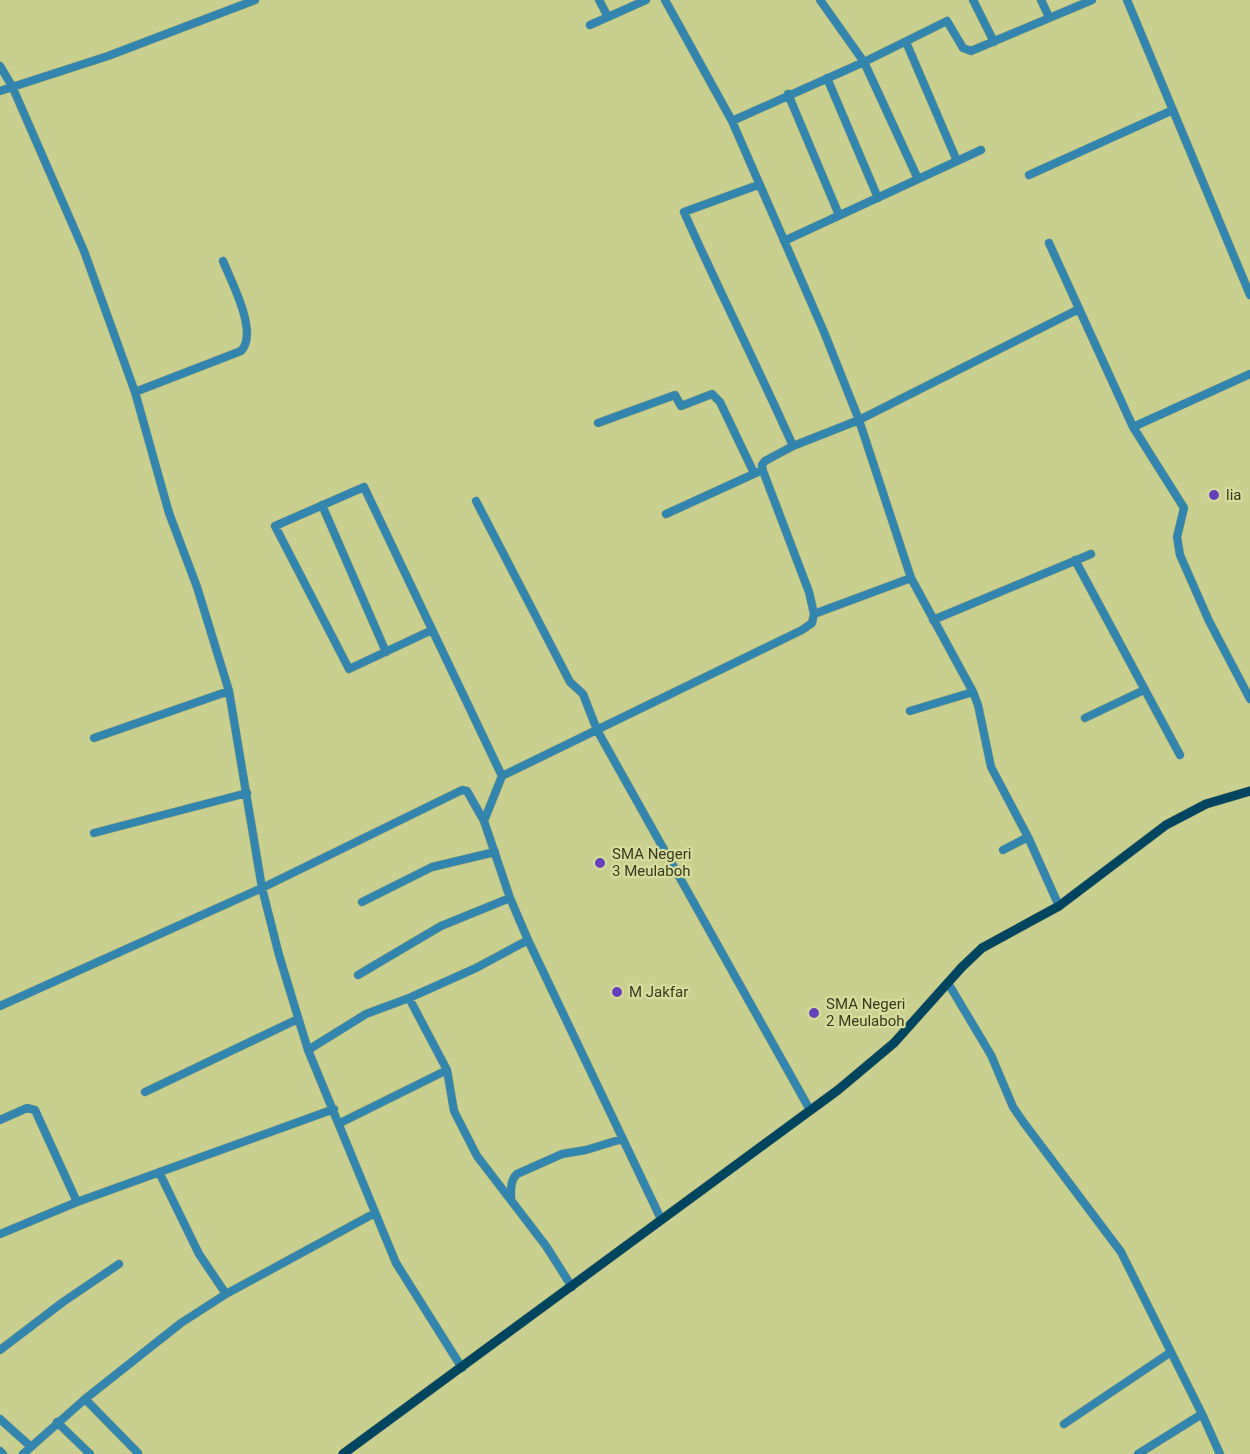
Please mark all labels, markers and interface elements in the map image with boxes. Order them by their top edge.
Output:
place label: lia [1226,486,1241,504]
marker: lia [1207,488,1221,502]
place label: SMA Negeri 3 Meulaboh [612,845,691,880]
marker: SMA Negeri 3 Meulaboh [593,856,607,870]
place label: M Jakfar [629,983,688,1001]
marker: M Jakfar [610,985,624,999]
place label: SMA Negeri 2 Meulaboh [826,995,905,1030]
marker: SMA Negeri 2 Meulaboh [807,1006,821,1020]

